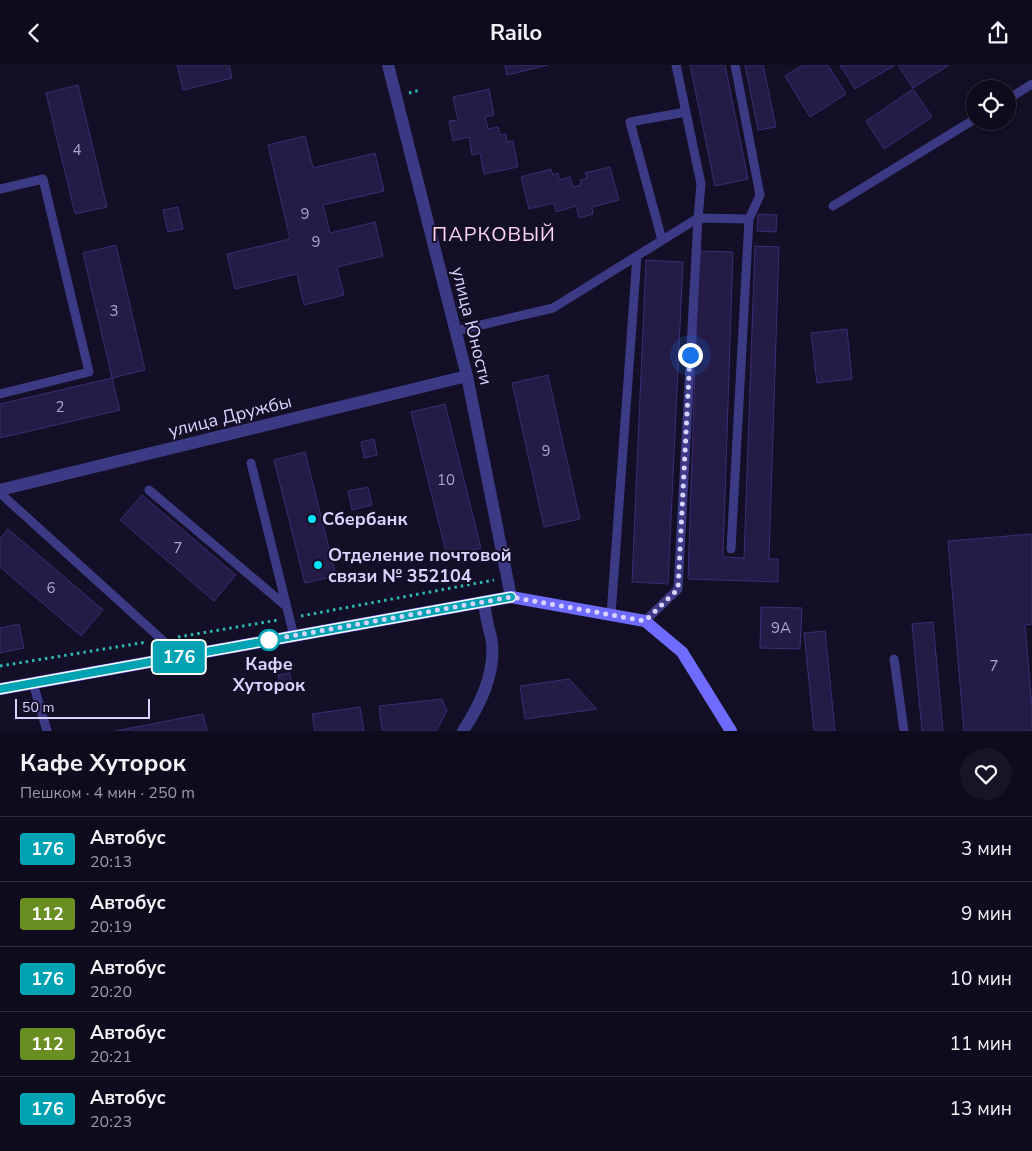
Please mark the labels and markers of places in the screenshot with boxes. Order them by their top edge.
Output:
place label: Сбербанк [322,507,409,531]
marker: Сбербанк [306,513,318,525]
place label: Отделение почтовой связи № 352104 [328,543,512,588]
marker: Отделение почтовой связи № 352104 [312,559,324,571]
marker: Кафе Хуторок [258,629,280,651]
place label: Кафе Хуторок [232,652,306,697]

